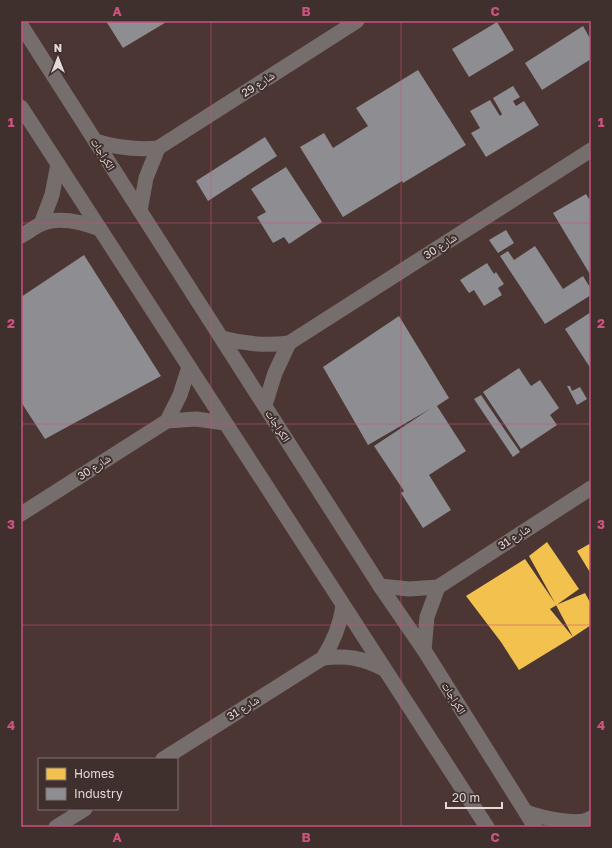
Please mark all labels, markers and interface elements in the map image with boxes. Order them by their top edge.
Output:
text: A [112,3,122,19]
text: B [301,3,311,19]
text: C [490,3,500,19]
north arrow [38,38,78,78]
text: N [54,41,62,54]
street label: شارع 29 [239,68,277,100]
text: 1 [8,114,15,130]
text: 1 [598,114,605,130]
street label: الكراجات [88,135,118,172]
street label: شارع 30 [421,230,459,262]
text: 2 [7,315,15,331]
text: 2 [597,315,605,331]
street label: الكراجات [263,407,293,444]
street label: شارع 30 [75,451,113,483]
text: 3 [7,516,15,532]
text: 3 [597,516,605,532]
street label: شارع 31 [495,521,533,553]
street label: الكراجات [439,679,469,716]
street label: شارع 31 [224,693,262,723]
text: 4 [7,717,15,733]
text: 4 [597,717,605,733]
legend [38,758,178,810]
text: Homes [74,766,114,781]
scale bar [446,784,502,810]
text: Industry [74,786,123,801]
text: 20 m [452,790,480,805]
text: A [112,829,122,845]
text: B [301,829,311,845]
text: C [490,829,500,845]

